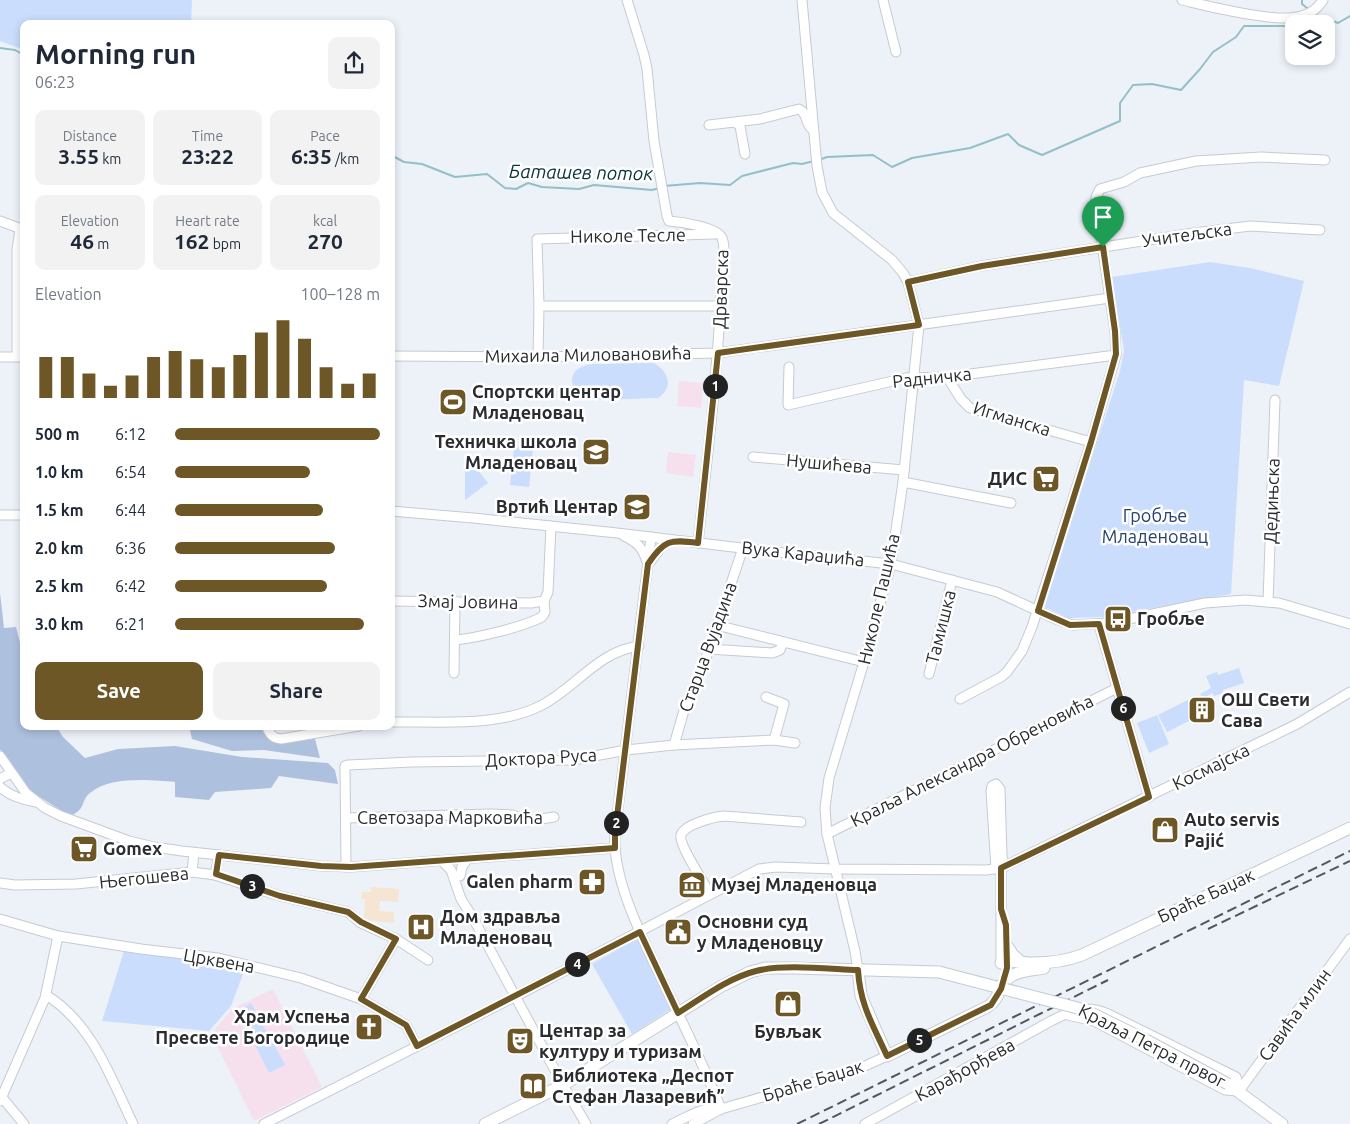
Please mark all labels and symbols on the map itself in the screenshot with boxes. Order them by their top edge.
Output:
water label: Баташев поток [509,160,653,184]
pin [1082,196,1124,247]
street label: Учитељска [1141,218,1233,250]
street label: Николе Тесле [570,224,686,246]
street label: Дрварска [709,249,731,329]
street label: Михаила Миловановића [484,342,692,366]
street label: Радничка [891,363,972,391]
pin: 1 [702,374,728,398]
place label: Спортски центар Младеновац [472,381,621,422]
sports icon: Спортски центар Младеновац [438,387,468,417]
street label: Игманска [971,397,1053,439]
place label: Техничка школа Младеновац [435,431,577,472]
school or university icon: Техничка школа Младеновац [581,437,611,467]
street label: Нушићева [785,449,873,477]
street label: Дедињска [1260,458,1282,544]
supermarket icon: ДИС [1031,464,1061,494]
place label: ДИС [988,468,1027,488]
school or university icon: Вртић Центар [622,492,652,522]
place label: Вртић Центар [496,496,618,516]
park label: Гробље Младеновац [1102,505,1208,546]
street label: Николе Пашића [853,531,903,666]
street label: Вука Караџића [741,537,865,569]
street label: Старца Вујадина [674,579,740,714]
street label: Тамишка [921,588,959,666]
street label: Змај Јовина [418,590,519,612]
bus stop icon: Гробље [1103,604,1133,634]
place label: Гробље [1137,608,1205,628]
place label: ОШ Свети Сава [1221,689,1310,730]
street label: Краља Александра Обреновића [847,690,1096,830]
building icon: ОШ Свети Сава [1187,695,1217,725]
pin: 6 [1110,696,1136,720]
street label: Космајска [1169,739,1252,793]
street label: Доктора Руса [484,744,597,770]
street label: Светозара Марковића [357,807,543,827]
place label: Auto servis Pajić [1184,809,1280,850]
pin: 2 [604,810,628,836]
shop icon: Auto servis Pajić [1150,815,1180,845]
supermarket icon: Gomex [69,834,99,864]
place label: Gomex [103,838,162,858]
street label: Његошева [98,862,190,892]
street label: Браће Баџак [1154,864,1257,926]
pharmacy icon: Galen pharm [577,867,607,897]
museum icon: Музеј Младеновца [677,870,707,900]
place label: Galen pharm [466,871,573,891]
pin: 3 [240,874,264,898]
place label: Музеј Младеновца [711,874,877,894]
place label: Дом здравља Младеновац [440,906,560,947]
place label: Основни суд у Младеновцу [697,911,823,952]
hospital icon: Дом здравља Младеновац [406,912,436,942]
public building icon: Основни суд у Младеновцу [663,917,693,947]
street label: Црквена [182,944,256,976]
pin: 4 [564,952,590,976]
street label: Савића млин [1254,964,1334,1065]
shop icon: Бувљак [773,989,803,1019]
street label: Краља Петра првог [1076,999,1229,1091]
place label: Храм Успења Пресвете Богородице [155,1006,350,1047]
church icon: Храм Успења Пресвете Богородице [354,1012,384,1042]
place label: Центар за културу и туризам [539,1020,702,1061]
place label: Бувљак [754,1021,823,1041]
theatre icon: Центар за културу и туризам [505,1026,535,1056]
pin: 5 [906,1028,932,1052]
street label: Карађорђева [911,1034,1018,1106]
street label: Браће Баџак [760,1055,866,1105]
place label: Библиотека „Деспот Стефан Лазаревић” [552,1065,734,1106]
library icon: Библиотека „Деспот Стефан Лазаревић” [518,1071,548,1101]

